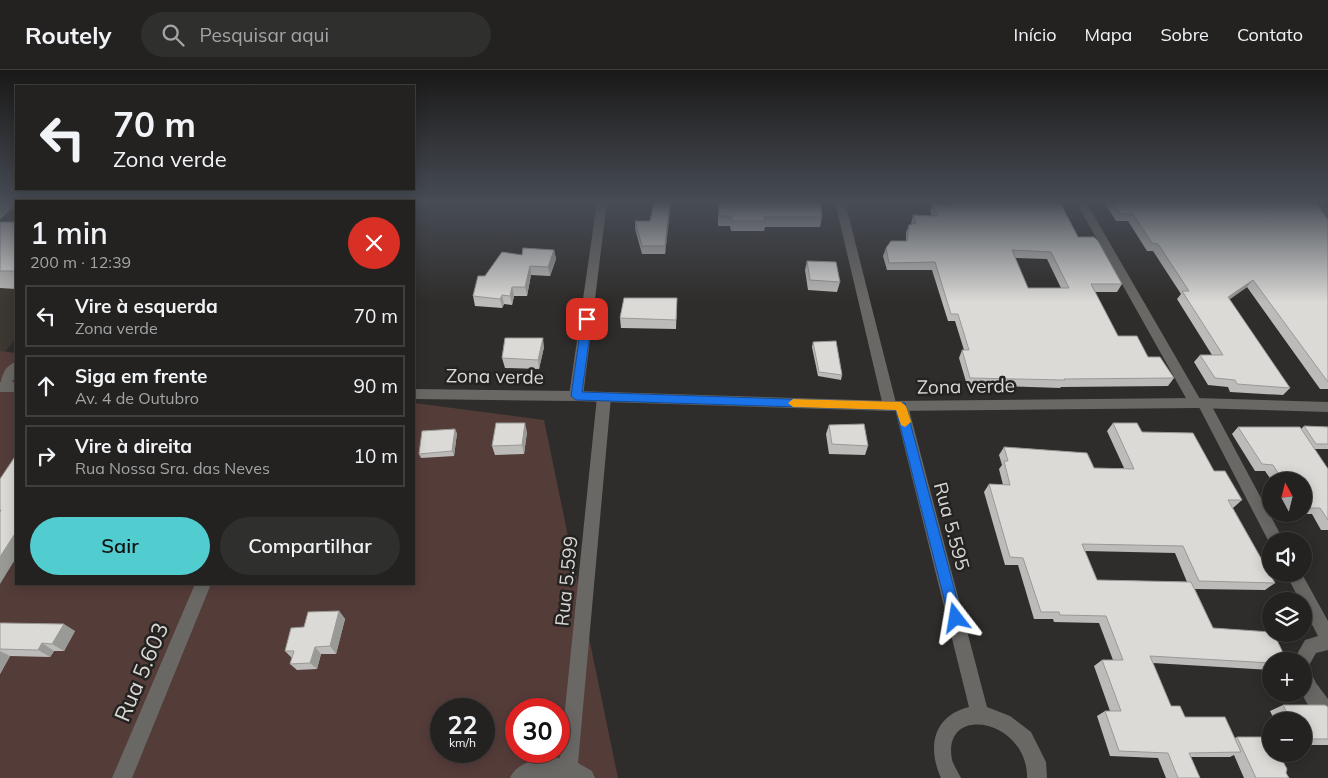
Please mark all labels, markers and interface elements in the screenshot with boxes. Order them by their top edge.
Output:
search box [141,12,491,57]
text: Routely [25,20,111,50]
icon: search [159,21,187,49]
text: Pesquisar aqui [199,23,329,47]
text: Início [1014,23,1057,46]
text: Mapa [1085,23,1132,46]
text: Sobre [1160,23,1209,46]
text: Contato [1237,23,1303,46]
text: 70 m [113,102,196,146]
icon: left [30,105,95,170]
text: Zona verde [113,145,227,173]
text: 1 min [30,214,108,252]
button: close [348,217,400,269]
text: 200 m · 12:39 [30,252,131,272]
text: Vire à esquerda [75,294,218,318]
pin [566,298,608,340]
icon: left [32,302,60,330]
text: 70 m [354,304,398,328]
icon: arrive [573,305,601,333]
text: Zona verde [75,318,158,338]
street label: Zona verde [446,363,544,389]
text: Siga em frente [75,364,207,388]
icon: ahead [32,372,60,400]
street label: Zona verde [917,373,1015,399]
text: 90 m [354,374,398,398]
text: Av. 4 de Outubro [75,388,199,408]
text: Vire à direita [75,434,192,458]
icon: right [32,442,60,470]
text: 10 m [354,444,398,468]
text: Rua Nossa Sra. das Neves [75,458,270,478]
north arrow [1262,472,1312,522]
map controls [1262,472,1312,762]
street label: Rua 5.595 [929,479,975,573]
button: Sair [30,517,210,575]
button: Compartilhar [220,517,400,575]
button: sound [1262,532,1312,582]
street label: Rua 5.599 [549,535,583,627]
position arrow [929,591,981,643]
button: layers [1262,592,1312,642]
street label: Rua 5.603 [108,618,174,726]
button: + [1262,652,1312,702]
speed limit sign: 30 [505,698,570,763]
text: 22 [447,709,478,740]
button: − [1262,712,1312,762]
text: km/h [449,735,476,750]

